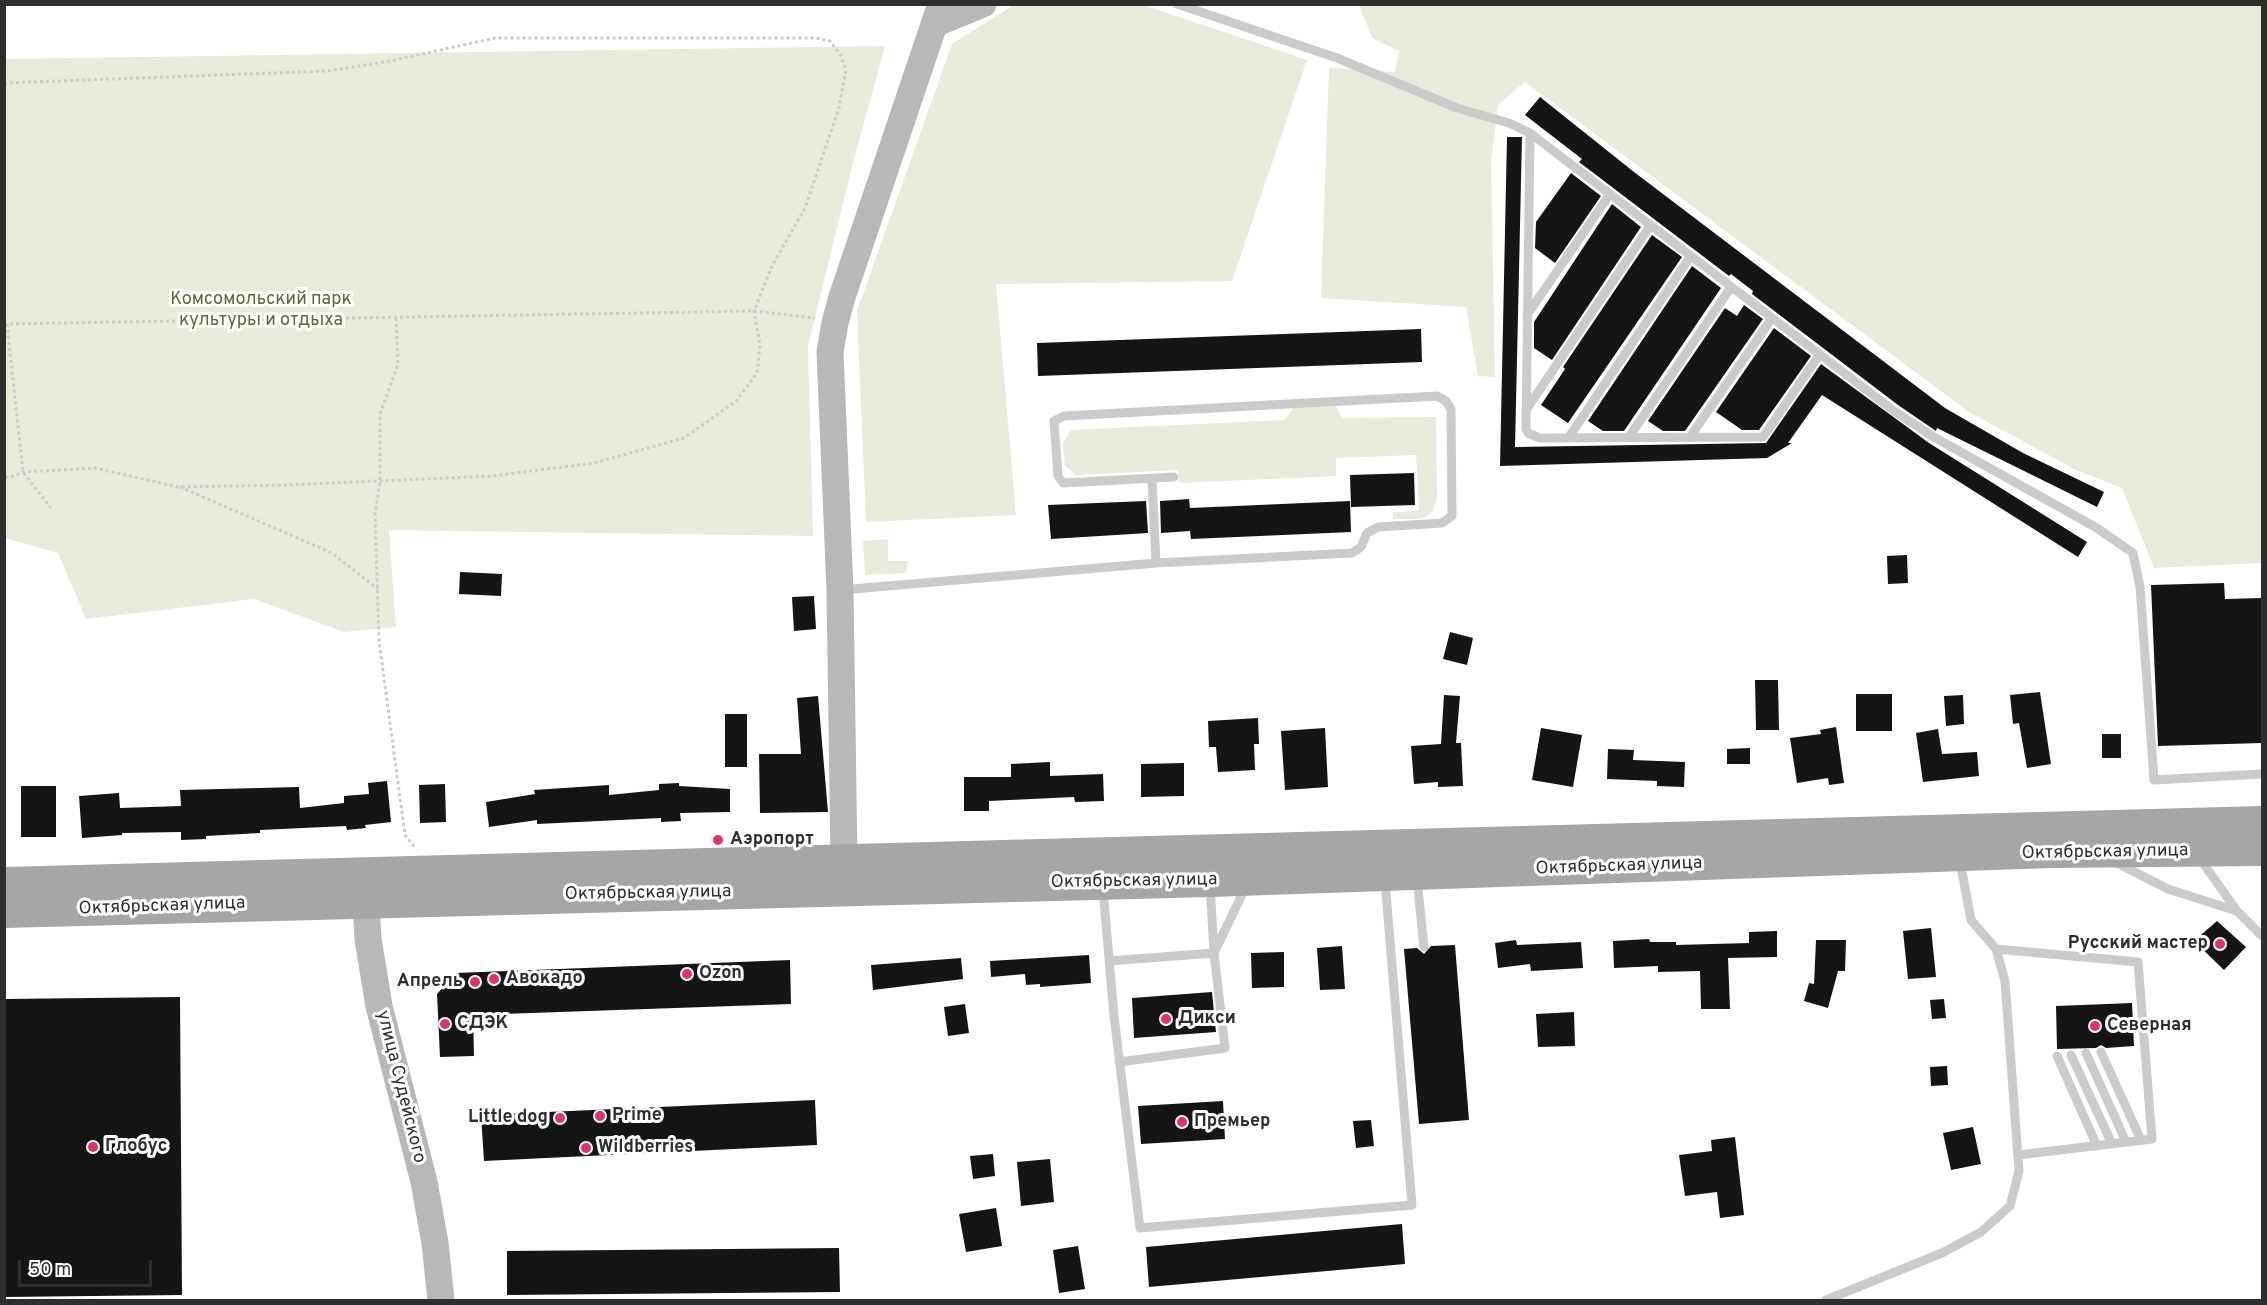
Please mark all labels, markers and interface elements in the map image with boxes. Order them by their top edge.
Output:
park label: Комсомольский парк культуры и отдыха [170,289,352,332]
place label: Аэропорт [730,829,814,851]
marker: Аэропорт [711,833,725,847]
street label: Октябрьская улица [2021,841,2189,865]
street label: Октябрьская улица [1535,853,1703,881]
street label: Октябрьская улица [1050,870,1218,894]
street label: Октябрьская улица [564,882,732,906]
street label: Октябрьская улица [78,893,246,921]
place label: Русский мастер [2068,933,2208,955]
marker: Русский мастер [2213,937,2227,951]
place label: Ozon [699,963,742,985]
marker: Ozon [680,967,694,981]
place label: Авокадо [506,968,583,990]
place label: Апрель [397,971,463,993]
marker: Авокадо [487,972,501,986]
marker: Апрель [468,975,482,989]
place label: Дикси [1178,1008,1236,1030]
street label: улица Судейского [371,1009,429,1165]
marker: Дикси [1159,1012,1173,1026]
place label: СДЭК [457,1013,508,1035]
place label: Северная [2107,1015,2192,1037]
marker: СДЭК [438,1017,452,1031]
marker: Северная [2088,1019,2102,1033]
place label: Prime [612,1105,662,1127]
place label: Little dog [468,1107,548,1129]
marker: Prime [593,1109,607,1123]
marker: Little dog [553,1111,567,1125]
place label: Премьер [1194,1111,1270,1133]
marker: Премьер [1175,1115,1189,1129]
place label: Глобус [105,1136,167,1158]
place label: Wildberries [598,1137,693,1159]
marker: Глобус [86,1140,100,1154]
marker: Wildberries [579,1141,593,1155]
scale bar [21,1248,154,1286]
text: 50 m [29,1259,71,1282]

